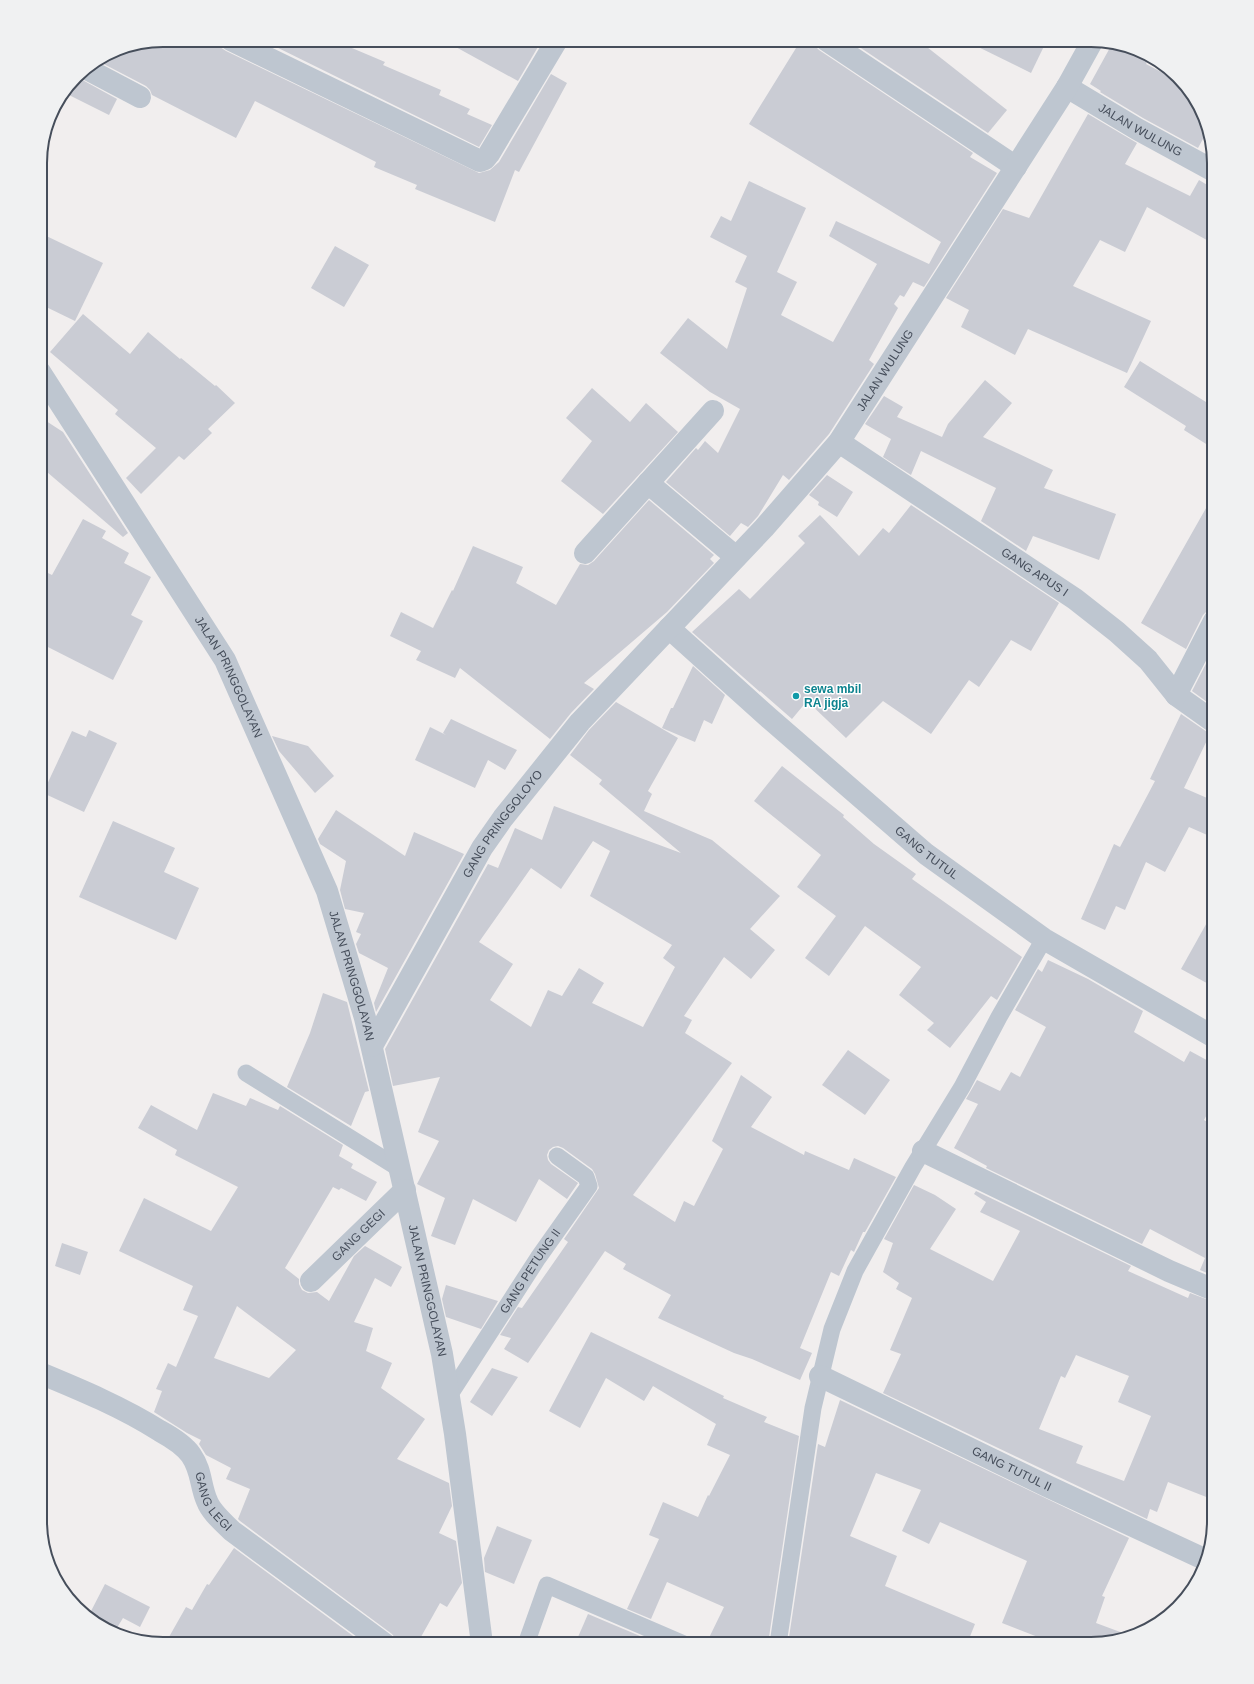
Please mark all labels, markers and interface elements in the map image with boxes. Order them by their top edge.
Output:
street label: JALAN WULUNG [1096,101,1185,159]
street label: JALAN WULUNG [854,327,916,414]
street label: GANG APUS I [999,545,1071,599]
street label: JALAN PRINGGOLAYAN [192,613,265,740]
place label: sewa mbil RA jigja [804,682,861,710]
marker: sewa mbil RA jigja [791,691,801,701]
street label: GANG PRINGGOLOYO [460,767,546,880]
street label: GANG TUTUL [892,823,961,882]
street label: JALAN PRINGGOLAYAN [326,909,377,1042]
street label: GANG GEGI [329,1206,388,1264]
street label: JALAN PRINGGOLAYAN [406,1223,449,1358]
street label: GANG PETUNG II [497,1226,563,1316]
street label: GANG TUTUL II [970,1444,1054,1494]
street label: GANG LEGI [192,1471,235,1534]

